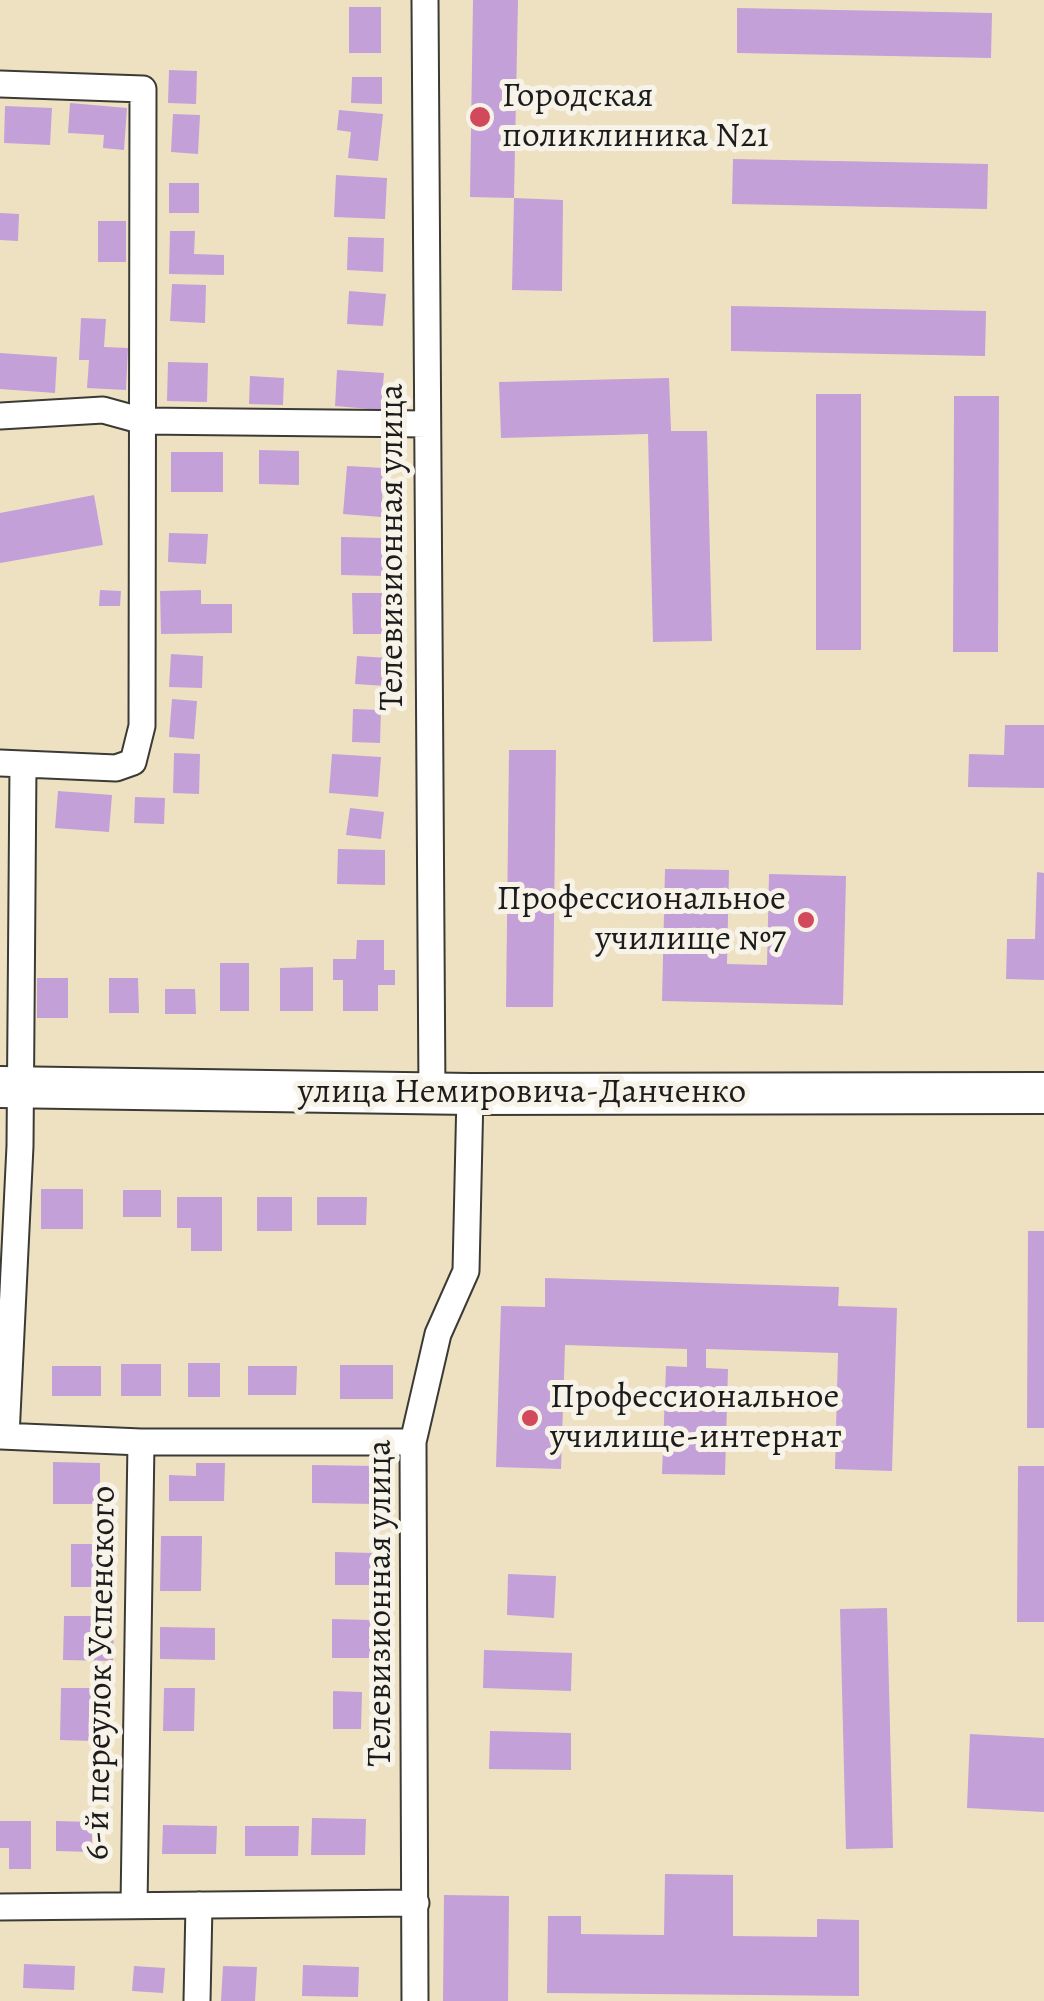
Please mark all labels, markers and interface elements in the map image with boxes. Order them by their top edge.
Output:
place label: Городская поликлиника N21 [502,76,769,158]
marker: Городская поликлиника N21 [467,104,493,130]
street label: Телевизионная улица [372,384,414,710]
place label: Профессиональное училище №7 [497,879,786,961]
marker: Профессиональное училище №7 [795,909,817,931]
street label: улица Немировича-Данченко [298,1072,746,1114]
place label: Профессиональное училище-интернат [550,1377,842,1459]
marker: Профессиональное училище-интернат [519,1407,541,1429]
street label: Телевизионная улица [360,1440,402,1766]
street label: 6-й переулок Успенского [78,1485,126,1861]

